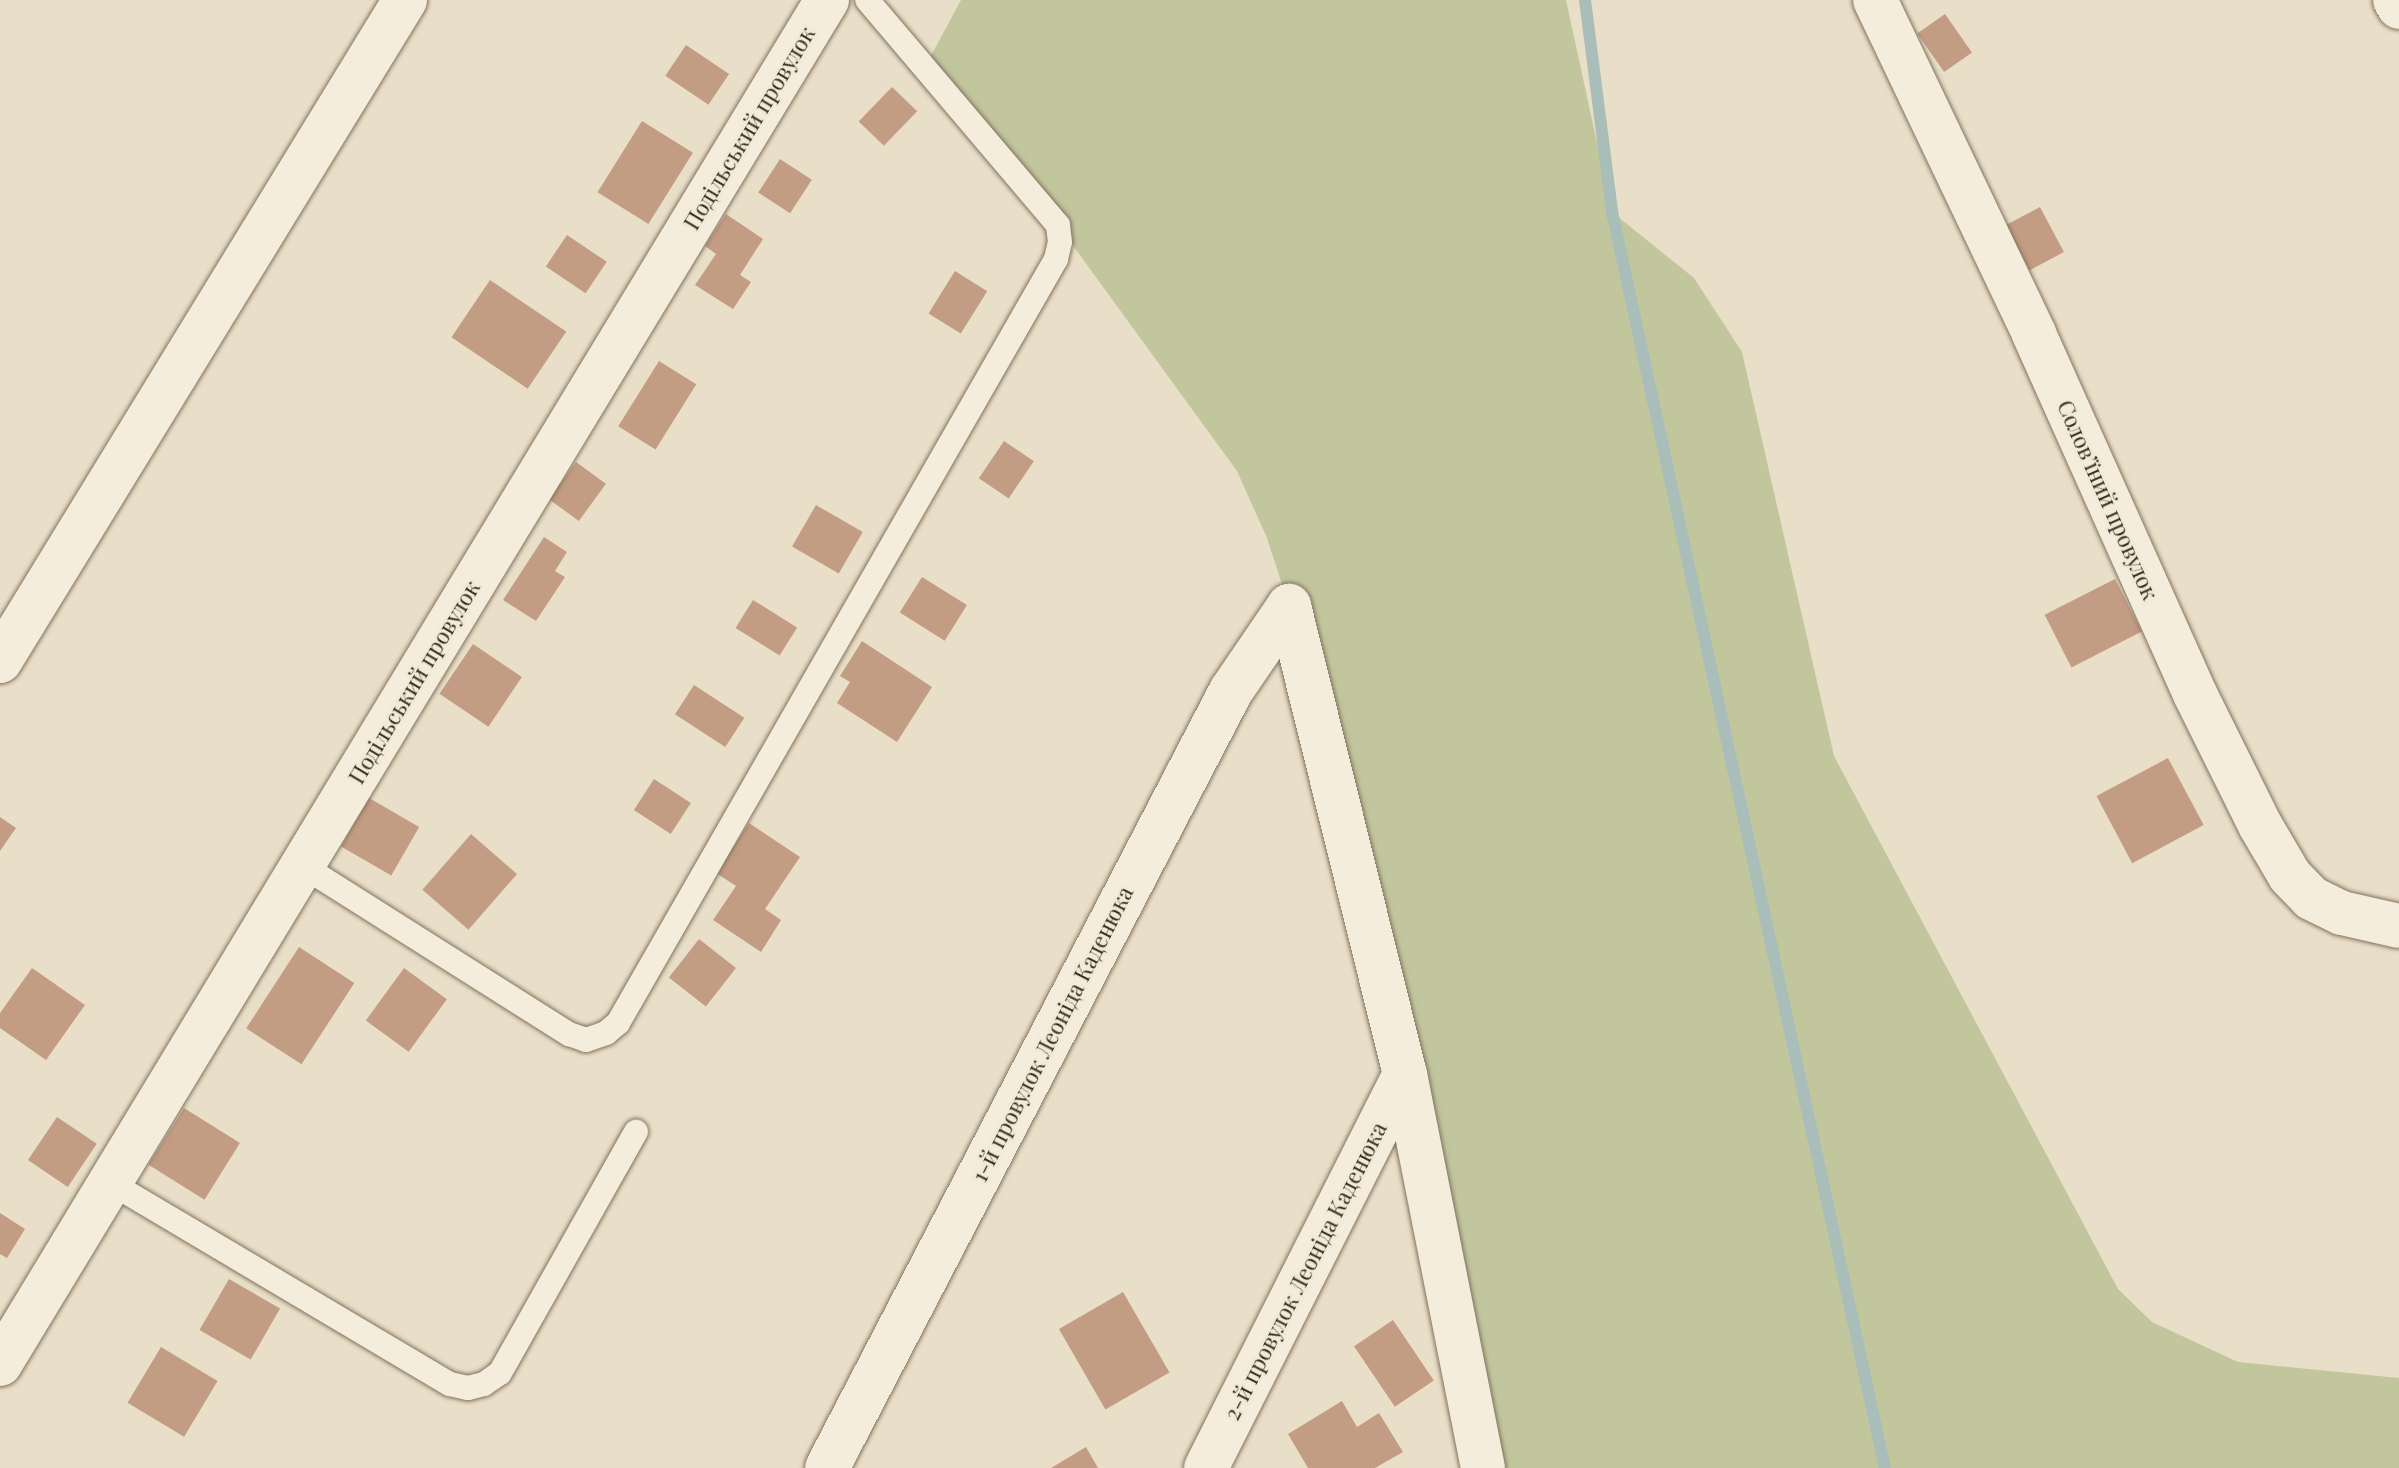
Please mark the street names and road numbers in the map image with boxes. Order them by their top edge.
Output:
street label: Подільський провулок [678,22,820,234]
street label: Соловʼїний провулок [2052,396,2164,604]
street label: Подільський провулок [343,576,485,788]
street label: 1-й провулок Леоніда Каденюка [966,882,1138,1186]
street label: 2-й провулок Леоніда Каденюка [1218,1118,1392,1424]

